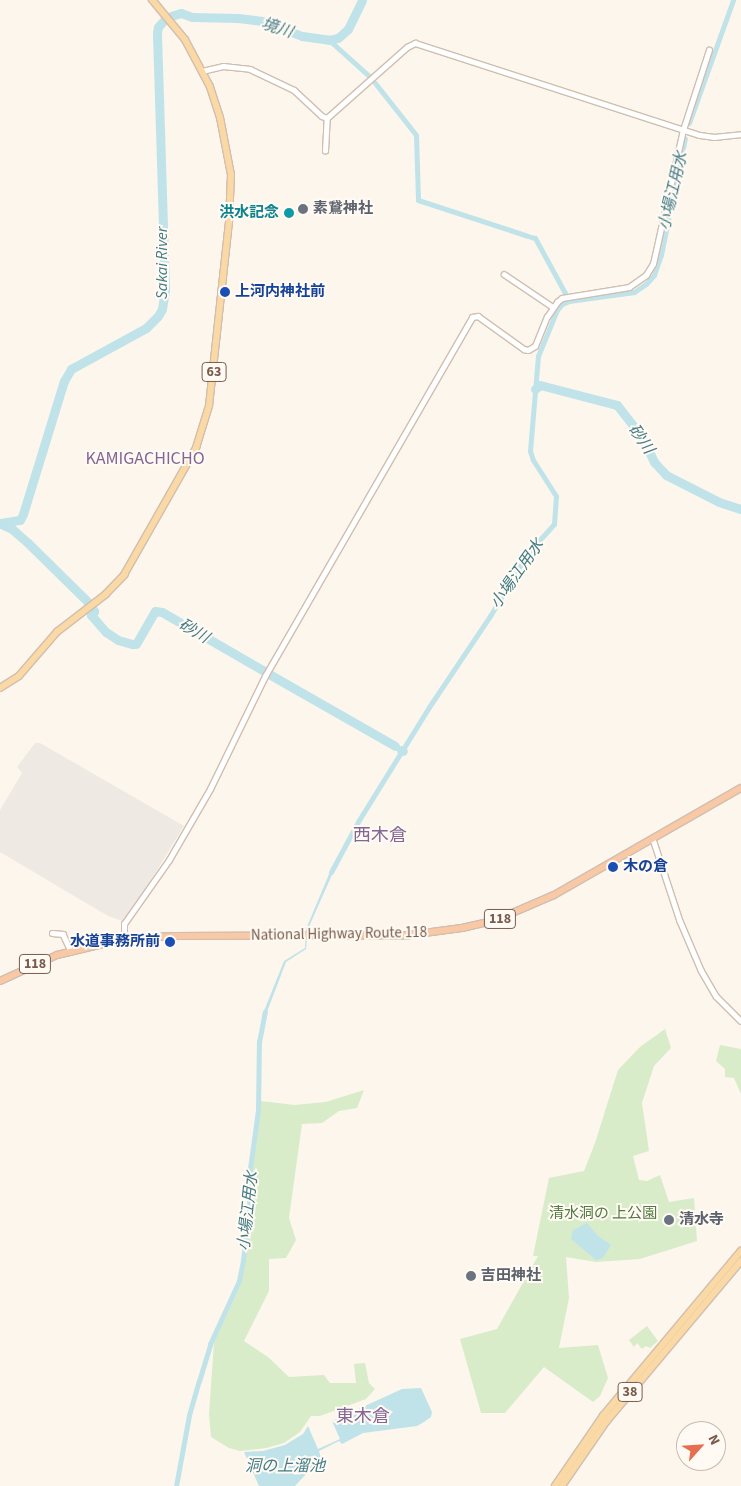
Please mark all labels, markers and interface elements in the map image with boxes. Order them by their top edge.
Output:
water label: 境川 [259,14,295,42]
water label: 小場江用水 [655,150,691,232]
place label: 素鵞神社 [313,200,373,218]
marker: 素鵞神社 [297,203,309,215]
place label: 洪水記念 [219,204,279,222]
marker: 洪水記念 [283,207,295,219]
water label: Sakai River [152,227,172,299]
place label: 上河内神社前 [235,283,325,301]
marker: 上河内神社前 [219,286,231,298]
road number: 63 [202,361,226,384]
water label: 砂川 [624,420,658,458]
district label: KAMIGACHICHO [78,448,212,470]
water label: 小場江用水 [486,536,548,612]
water label: 砂川 [175,615,213,647]
district label: 西木倉 [353,825,407,847]
place label: 木の倉 [623,858,668,876]
marker: 木の倉 [607,861,619,873]
road number: 118 [484,908,516,931]
street label: National Highway Route 118 [251,923,427,945]
place label: 水道事務所前 [70,933,160,951]
marker: 水道事務所前 [164,936,176,948]
road number: 118 [19,952,51,976]
water label: 小場江用水 [234,1170,262,1252]
park label: 清水洞の 上公園 [549,1205,657,1223]
place label: 清水寺 [679,1211,724,1229]
marker: 清水寺 [663,1214,675,1226]
place label: 吉田神社 [481,1267,541,1285]
marker: 吉田神社 [465,1270,477,1282]
road number: 38 [618,1380,642,1404]
district label: 東木倉 [336,1406,390,1428]
north arrow [676,1421,726,1471]
text: N [703,1431,725,1448]
water label: 洞の上溜池 [245,1456,325,1476]

